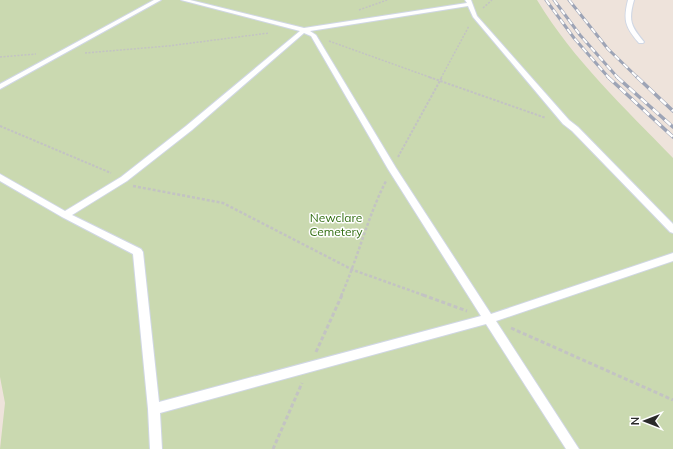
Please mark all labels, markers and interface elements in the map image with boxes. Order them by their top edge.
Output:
park label: Newclare Cemetery [309,210,363,239]
north arrow [625,401,665,441]
text: N [628,417,642,425]

